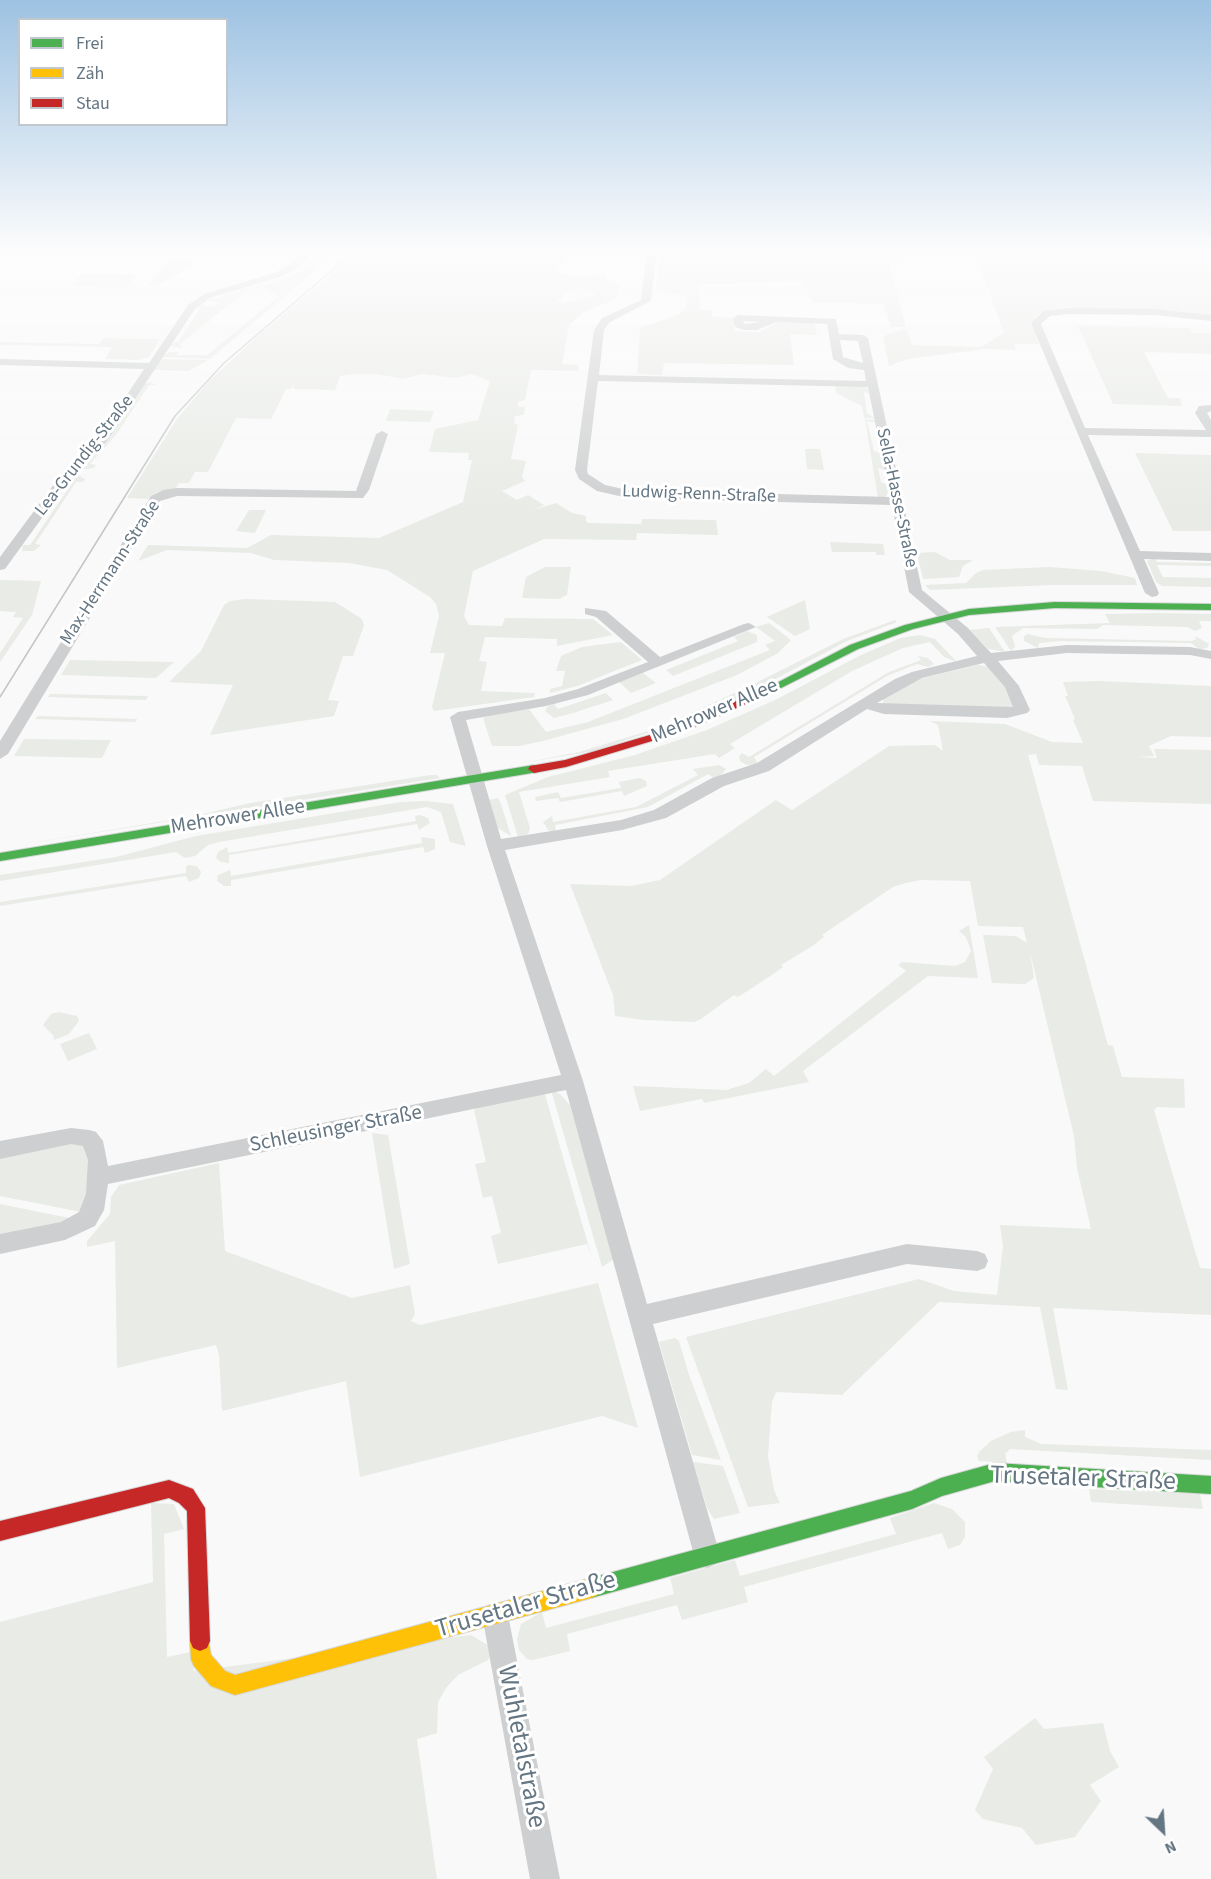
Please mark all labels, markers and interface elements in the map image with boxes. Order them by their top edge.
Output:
legend [18,18,228,126]
text: Frei [76,31,104,56]
text: Zäh [76,61,104,86]
text: Stau [76,91,110,116]
street label: Lea-Grundig-Straße [31,391,139,521]
street label: Sella-Hasse-Straße [871,426,921,570]
street label: Ludwig-Renn-Straße [622,482,776,508]
street label: Max-Herrmann-Straße [56,497,166,649]
street label: Mehrower Allee [648,674,782,750]
street label: Mehrower Allee [169,795,307,841]
street label: Schleusinger Straße [248,1101,424,1159]
street label: Trusetaler Straße [990,1461,1176,1499]
street label: Trusetaler Straße [432,1565,620,1647]
street label: Wuhletalstraße [489,1663,551,1831]
north arrow [1133,1801,1193,1861]
text: N [1161,1835,1180,1860]

